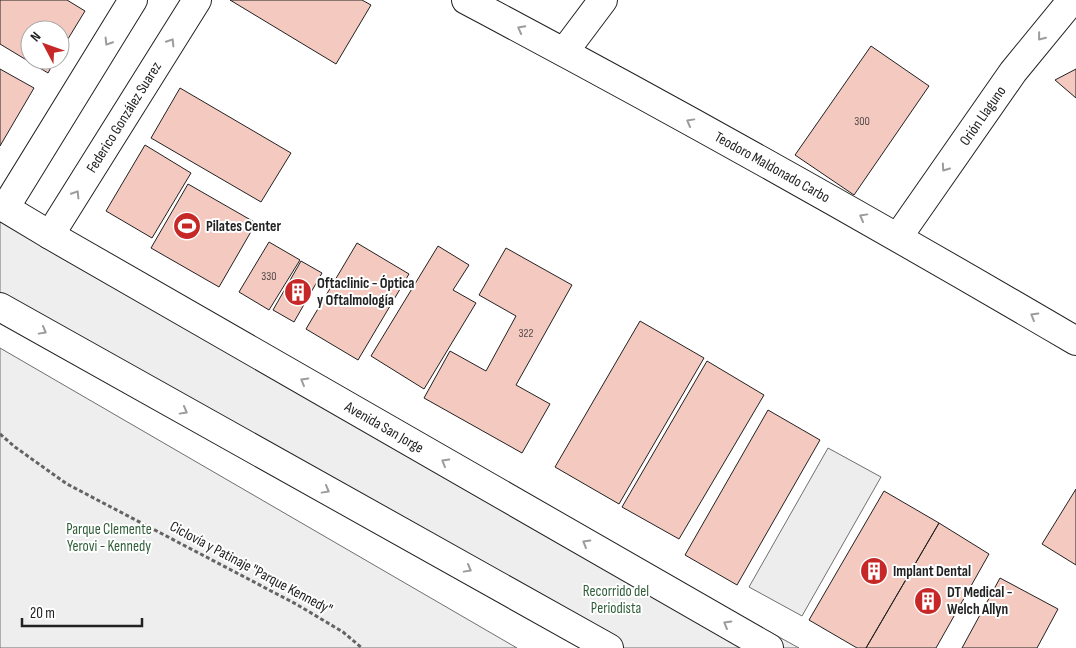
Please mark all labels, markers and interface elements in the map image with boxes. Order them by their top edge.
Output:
north arrow [20,20,70,70]
one-way arrow [517,25,526,35]
text: N [27,28,44,45]
one-way arrow [1038,31,1046,40]
one-way arrow [104,36,114,45]
one-way arrow [165,38,174,47]
street label: Federico González Suarez [82,58,166,176]
street label: Orión Llaguno [955,82,1010,149]
house number: 300 [854,114,870,129]
one-way arrow [686,118,695,128]
street label: Teodoro Maldonado Carbo [711,127,833,207]
one-way arrow [942,163,951,172]
one-way arrow [69,191,79,200]
sports icon: Pilates Center [172,211,202,241]
one-way arrow [859,214,868,224]
place label: Pilates Center [206,217,281,236]
house number: 330 [261,269,277,284]
place label: Oftaclinic - Óptica y Oftalmología [317,274,414,310]
building icon: Oftaclinic - Óptica y Oftalmología [283,277,313,307]
one-way arrow [1030,312,1039,322]
one-way arrow [37,325,46,335]
house number: 322 [519,326,534,341]
one-way arrow [301,377,310,387]
street label: Avenida San Jorge [341,396,427,457]
one-way arrow [179,404,188,414]
one-way arrow [442,458,451,468]
one-way arrow [321,484,330,494]
street label: Ciclovía y Patinaje "Parque Kennedy" [166,517,336,619]
park label: Parque Clemente Yerovi - Kennedy [66,520,152,556]
one-way arrow [582,539,591,549]
building icon: Implant Dental [859,556,889,586]
place label: Implant Dental [893,562,971,581]
one-way arrow [463,563,472,573]
park label: Recorrido del Periodista [583,582,649,618]
place label: DT Medical - Welch Allyn [947,583,1013,619]
building icon: DT Medical - Welch Allyn [913,586,943,616]
scale bar [22,596,142,628]
text: 20 m [30,604,55,623]
one-way arrow [723,620,732,630]

